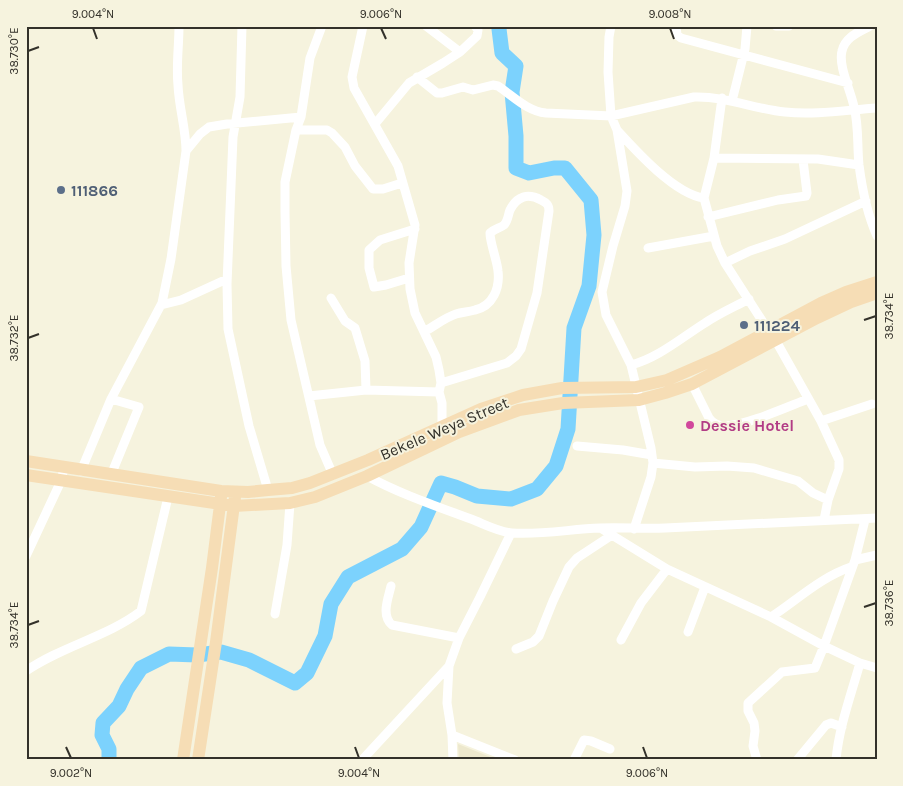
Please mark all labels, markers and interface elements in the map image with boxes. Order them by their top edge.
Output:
text: 9.004°N [72,7,114,21]
text: 9.006°N [360,7,402,21]
text: 9.008°N [648,7,692,21]
text: 38.730°E [7,27,21,75]
place label: 111866 [71,181,118,200]
marker: 111866 [55,184,67,196]
text: 38.734°E [882,293,896,339]
text: 38.732°E [7,314,21,362]
place label: 111224 [754,316,800,335]
marker: 111224 [738,319,750,331]
street label: Bekele Weya Street [377,393,511,464]
place label: Dessie Hotel [700,416,794,435]
marker: Dessie Hotel [684,419,696,431]
text: 38.736°E [882,579,896,627]
text: 38.734°E [7,602,21,648]
text: 9.002°N [50,766,92,780]
text: 9.004°N [338,766,380,780]
text: 9.006°N [626,766,668,780]

